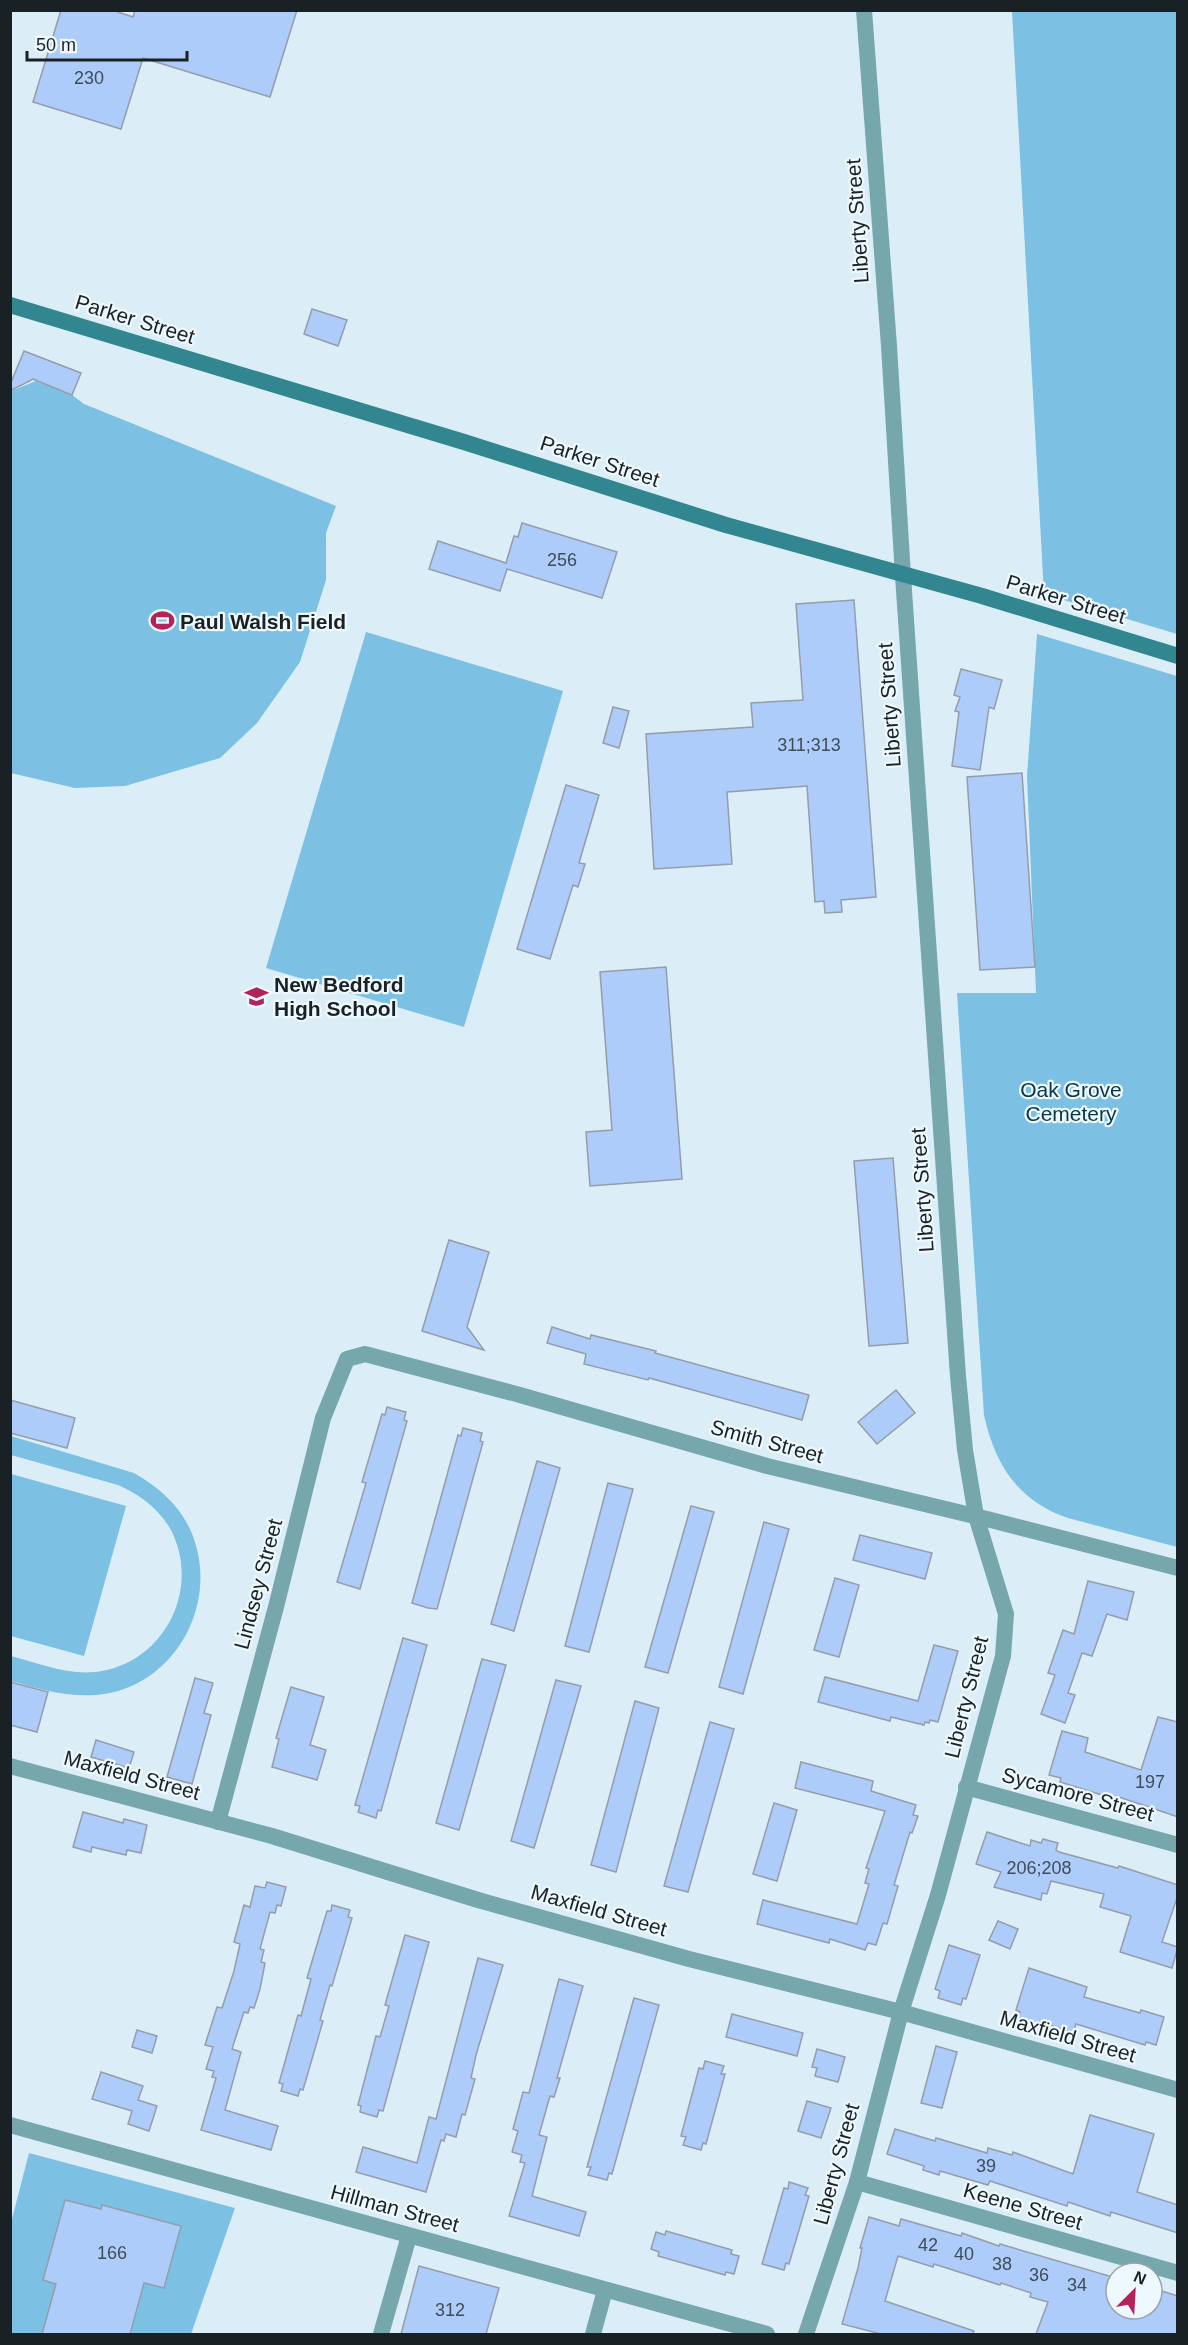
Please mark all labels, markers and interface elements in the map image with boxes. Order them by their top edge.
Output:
scale bar [27,24,188,62]
text: 50 m [36,35,76,55]
house number: 230 [74,68,104,88]
street label: Liberty Street [841,158,873,284]
street label: Parker Street [72,290,198,348]
street label: Parker Street [538,431,663,491]
house number: 256 [547,550,577,570]
street label: Parker Street [1003,570,1129,628]
sports icon: Paul Walsh Field [149,608,175,634]
place label: Paul Walsh Field [180,610,346,633]
street label: Liberty Street [873,642,905,768]
house number: 311;313 [777,735,841,755]
place label: New Bedford High School [274,973,404,1020]
school or university icon: New Bedford High School [243,983,269,1009]
park label: Oak Grove Cemetery [1020,1078,1122,1125]
street label: Liberty Street [906,1127,938,1253]
street label: Smith Street [708,1415,826,1467]
street label: Lindsey Street [230,1516,287,1652]
street label: Liberty Street [940,1633,992,1760]
street label: Maxfield Street [61,1746,203,1804]
street label: Sycamore Street [999,1763,1157,1825]
house number: 197 [1135,1772,1165,1792]
house number: 206;208 [1006,1858,1072,1878]
street label: Maxfield Street [529,1880,670,1940]
street label: Maxfield Street [998,2006,1139,2066]
street label: Liberty Street [809,2101,863,2227]
house number: 39 [976,2156,996,2176]
street label: Keene Street [961,2178,1085,2234]
street label: Hillman Street [328,2180,462,2236]
house number: 42 [918,2235,938,2255]
house number: 166 [97,2243,127,2263]
house number: 40 [954,2244,974,2264]
house number: 38 [992,2254,1012,2274]
north arrow [1104,2261,1164,2321]
house number: 36 [1029,2265,1049,2285]
text: N [1131,2268,1149,2288]
house number: 34 [1067,2275,1087,2295]
house number: 312 [435,2300,465,2320]

